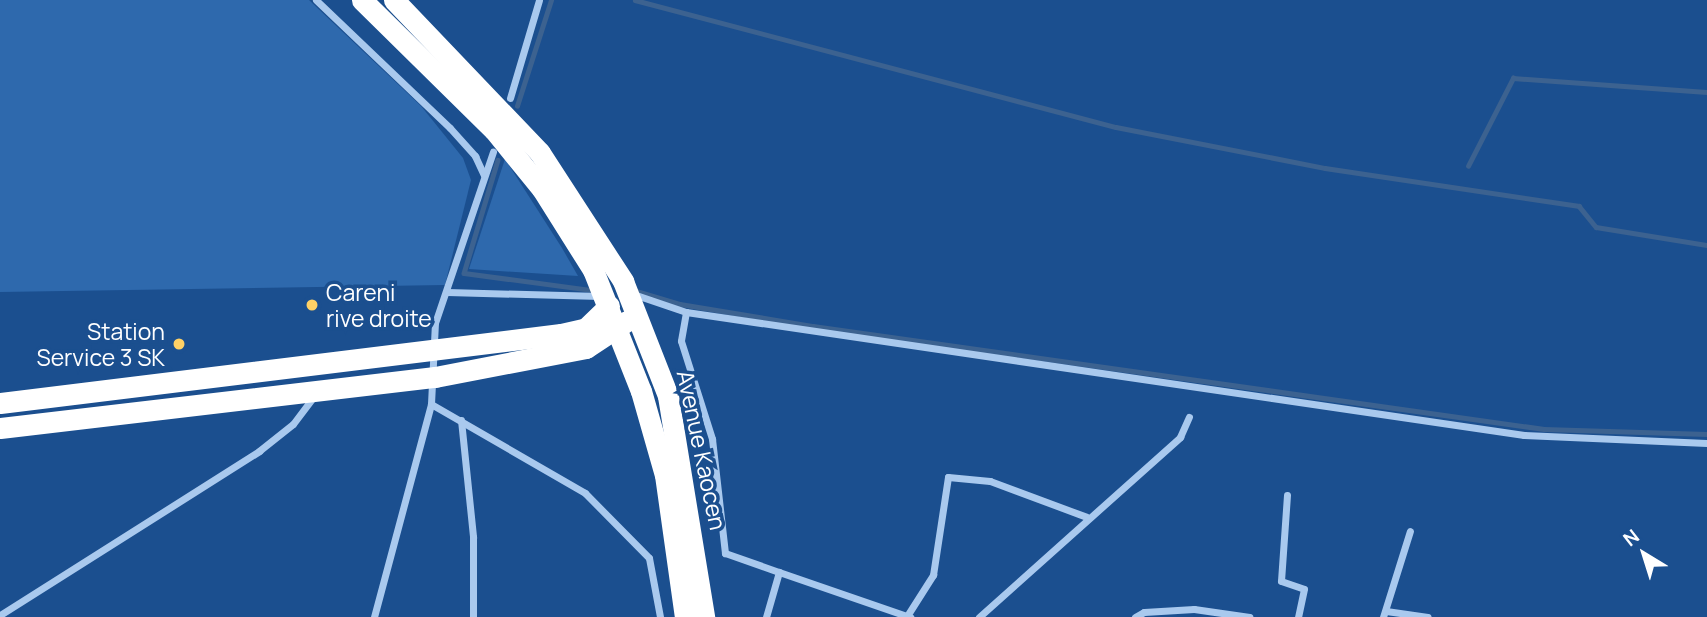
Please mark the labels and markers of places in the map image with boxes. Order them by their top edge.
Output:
place label: Careni rive droite [326,278,432,332]
marker: Careni rive droite [304,297,320,313]
place label: Station Service 3 SK [36,317,165,371]
marker: Station Service 3 SK [171,336,187,352]

